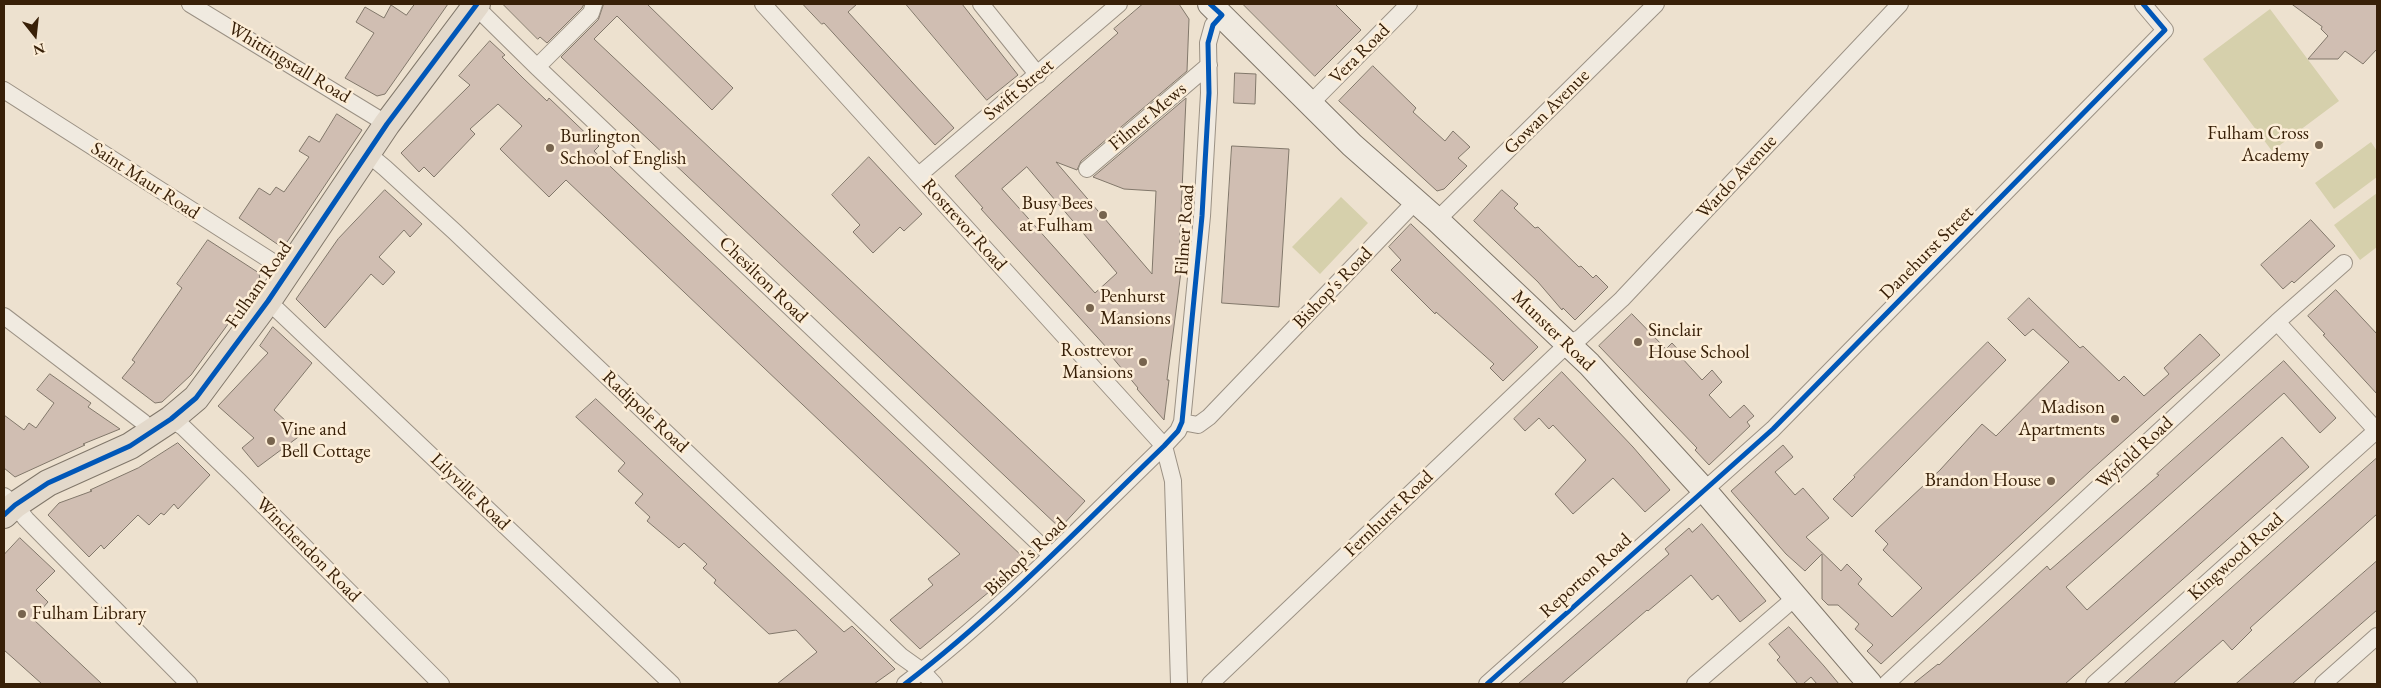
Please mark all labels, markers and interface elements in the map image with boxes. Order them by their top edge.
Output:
north arrow [10,10,60,60]
street label: Whittingstall Road [224,17,354,109]
street label: Vera Road [1325,19,1395,89]
text: N [31,39,47,60]
street label: Swift Street [979,54,1059,126]
street label: Gowan Avenue [1499,64,1595,160]
street label: Filmer Mews [1104,78,1192,156]
place label: Fulham Cross Academy [2207,123,2309,167]
place label: Burlington School of English [560,126,687,170]
street label: Wardo Avenue [1692,130,1782,224]
street label: Saint Maur Road [86,137,204,225]
marker: Fulham Cross Academy [2313,139,2325,151]
marker: Burlington School of English [544,142,556,154]
street label: Rostrevor Road [917,174,1011,276]
street label: Filmer Road [1170,184,1200,276]
place label: Busy Bees at Fulham [1019,193,1093,237]
street label: Danehurst Street [1875,201,1979,305]
marker: Busy Bees at Fulham [1097,209,1109,221]
street label: Chesilton Road [714,232,812,328]
street label: Fulham Road [221,237,297,333]
street label: Bishop's Road [1289,242,1377,334]
place label: Penhurst Mansions [1100,286,1171,330]
street label: Munster Road [1507,286,1599,376]
marker: Penhurst Mansions [1084,302,1096,314]
place label: Sinclair House School [1648,320,1750,364]
marker: Sinclair House School [1632,336,1644,348]
place label: Rostrevor Mansions [1061,340,1133,384]
marker: Rostrevor Mansions [1137,356,1149,368]
street label: Radipole Road [597,366,693,458]
place label: Madison Apartments [2018,397,2105,441]
street label: Wyfold Road [2092,412,2178,494]
marker: Madison Apartments [2109,413,2121,425]
place label: Vine and Bell Cottage [281,419,371,463]
marker: Vine and Bell Cottage [265,435,277,447]
street label: Lilyville Road [425,448,515,536]
street label: Fernhurst Road [1340,466,1438,562]
place label: Brandon House [1925,470,2041,492]
marker: Brandon House [2045,475,2057,487]
street label: Winchendon Road [251,493,365,607]
street label: Kingwood Road [2184,508,2288,606]
street label: Bishop's Road [980,513,1072,601]
street label: Reporton Road [1535,529,1637,623]
place label: Fulham Library [32,603,146,625]
marker: Fulham Library [16,608,28,620]

